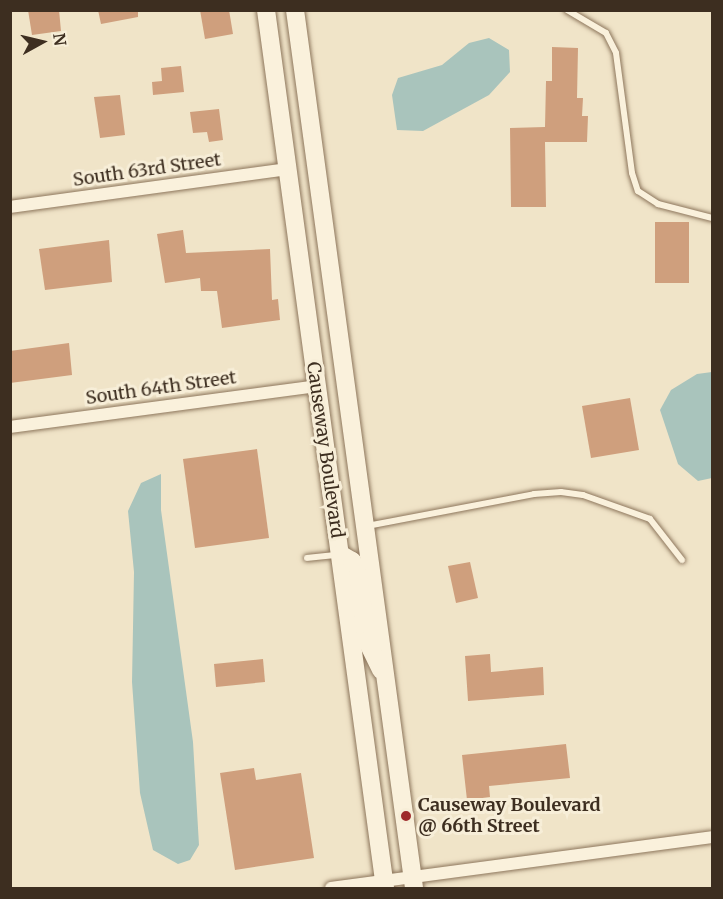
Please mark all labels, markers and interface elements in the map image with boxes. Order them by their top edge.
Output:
north arrow [12,12,72,72]
text: N [49,32,71,47]
street label: South 63rd Street [72,149,222,191]
street label: Causeway Boulevard [302,361,348,539]
street label: South 64th Street [84,367,238,409]
place label: Causeway Boulevard @ 66th Street [418,795,601,838]
marker: Causeway Boulevard @ 66th Street [399,809,413,823]

